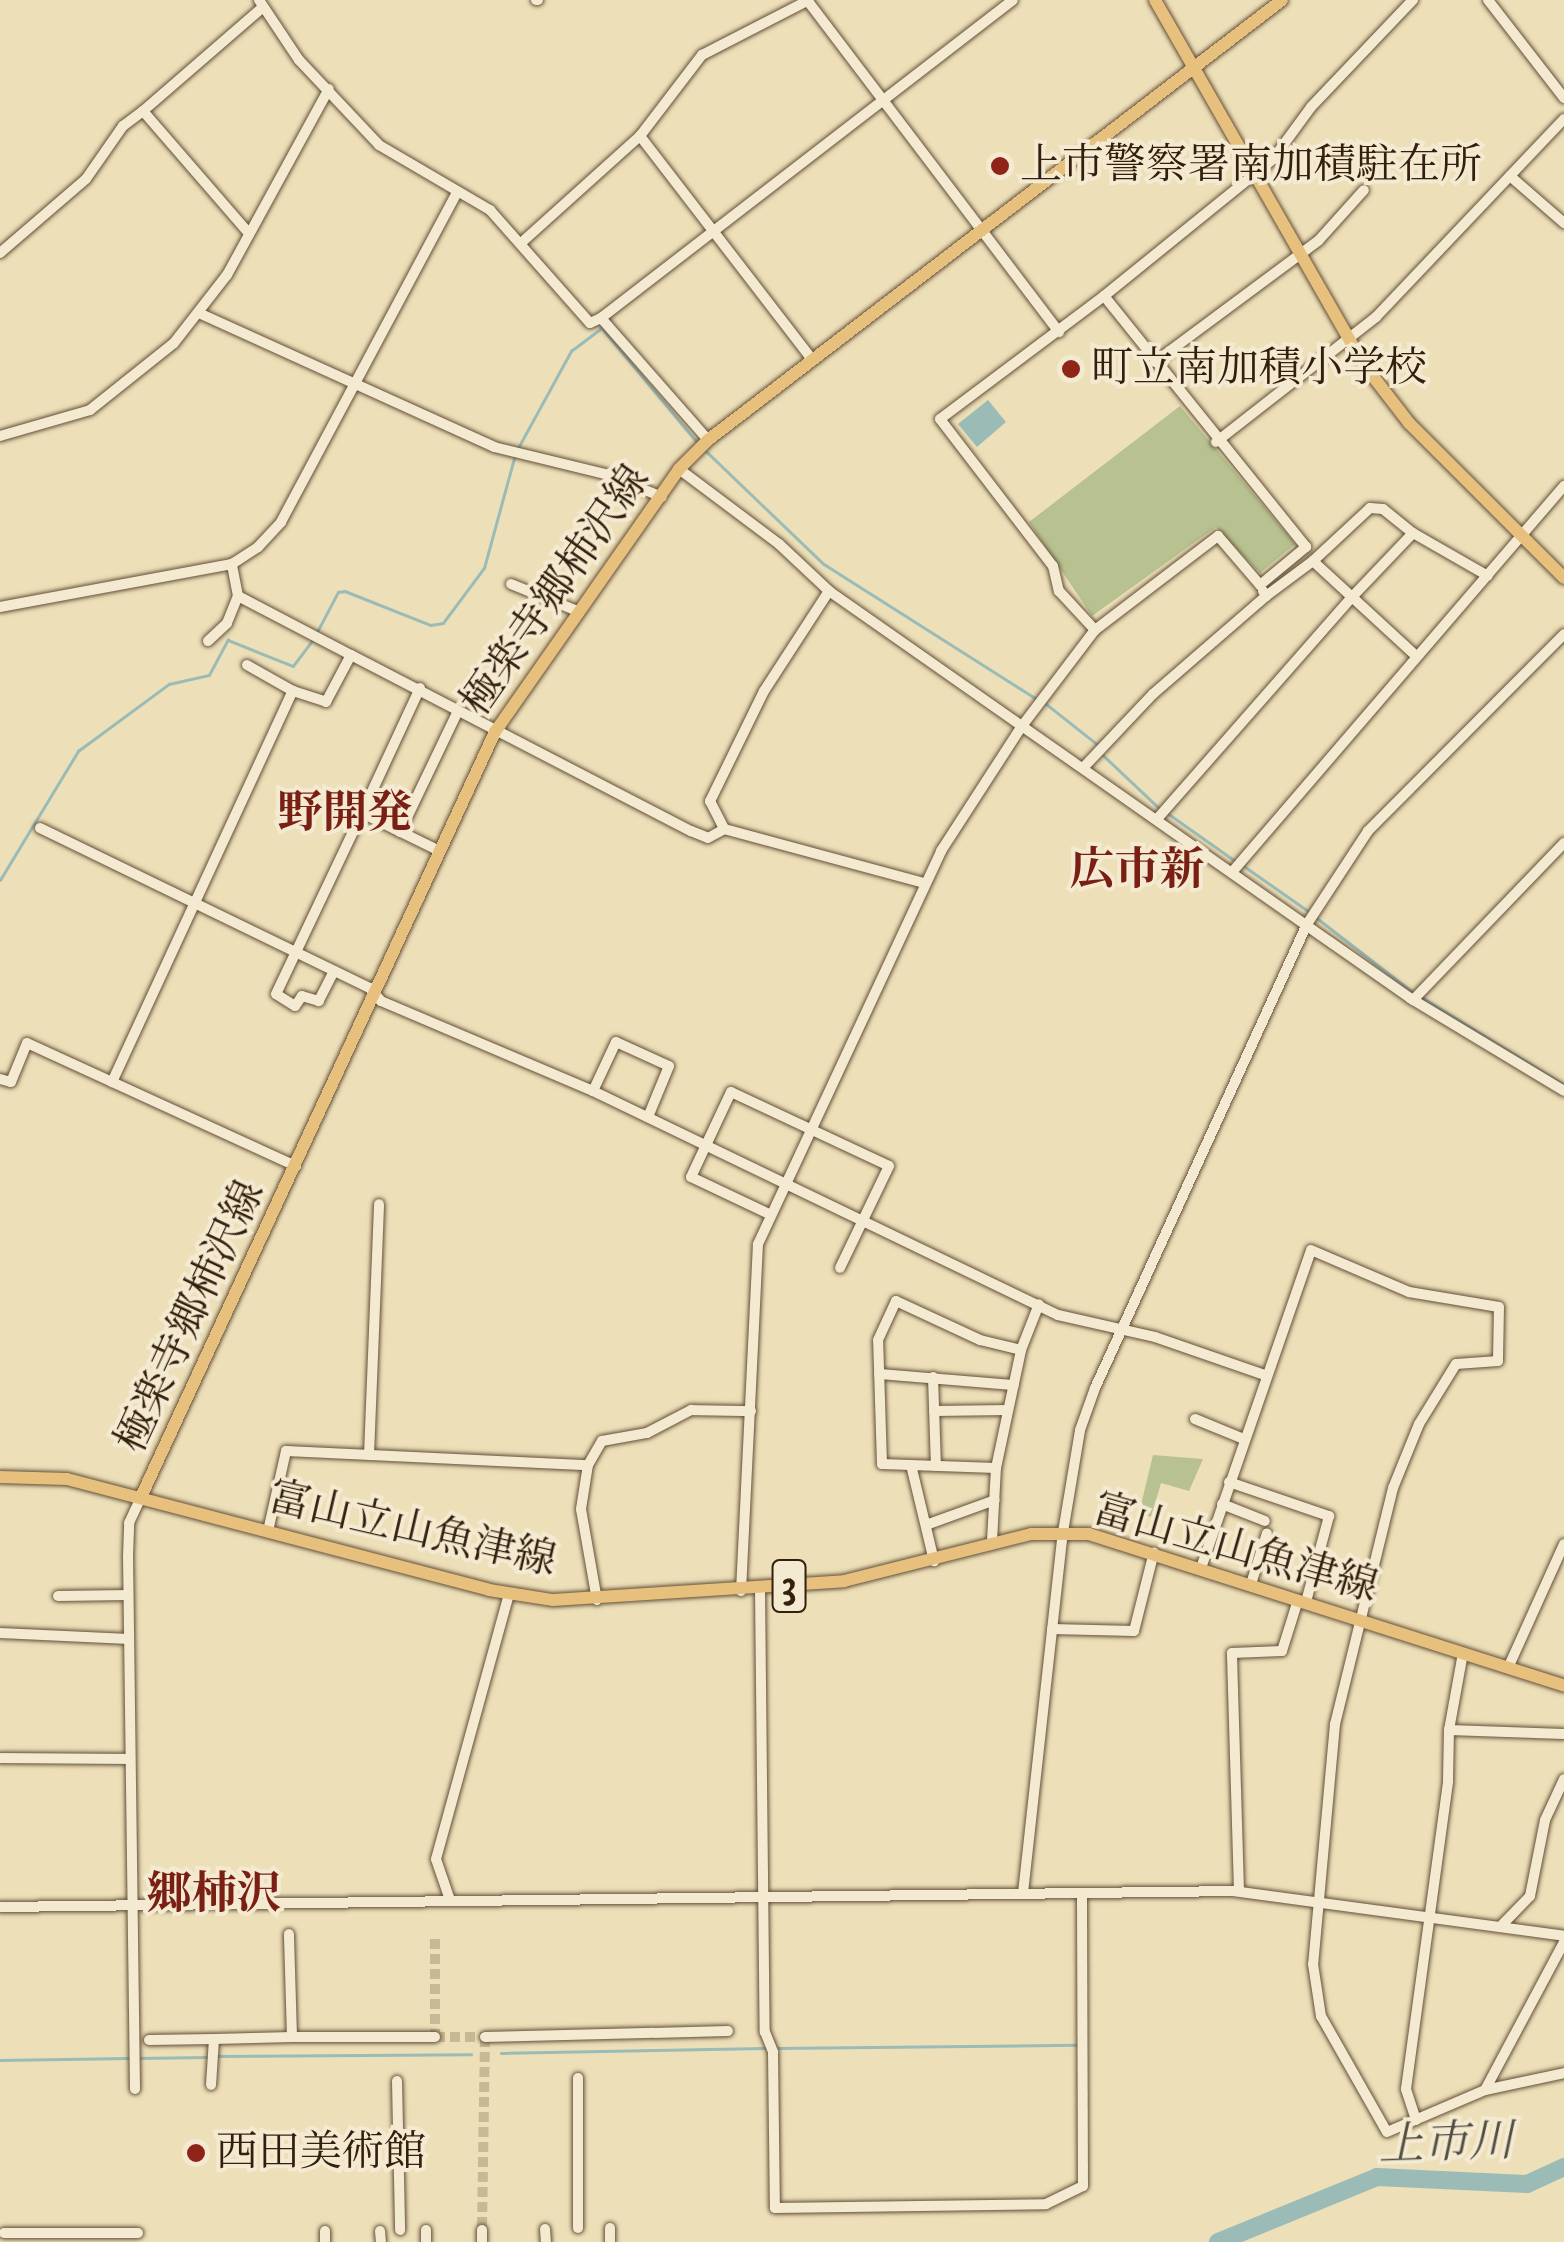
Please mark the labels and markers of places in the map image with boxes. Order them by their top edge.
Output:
place label: 上市警察署南加積駐在所 [1020,141,1482,191]
marker: 上市警察署南加積駐在所 [989,155,1011,177]
place label: 町立南加積小学校 [1091,344,1427,394]
marker: 町立南加積小学校 [1060,358,1082,380]
place label: 西田美術館 [216,2128,426,2178]
marker: 西田美術館 [185,2142,207,2164]

